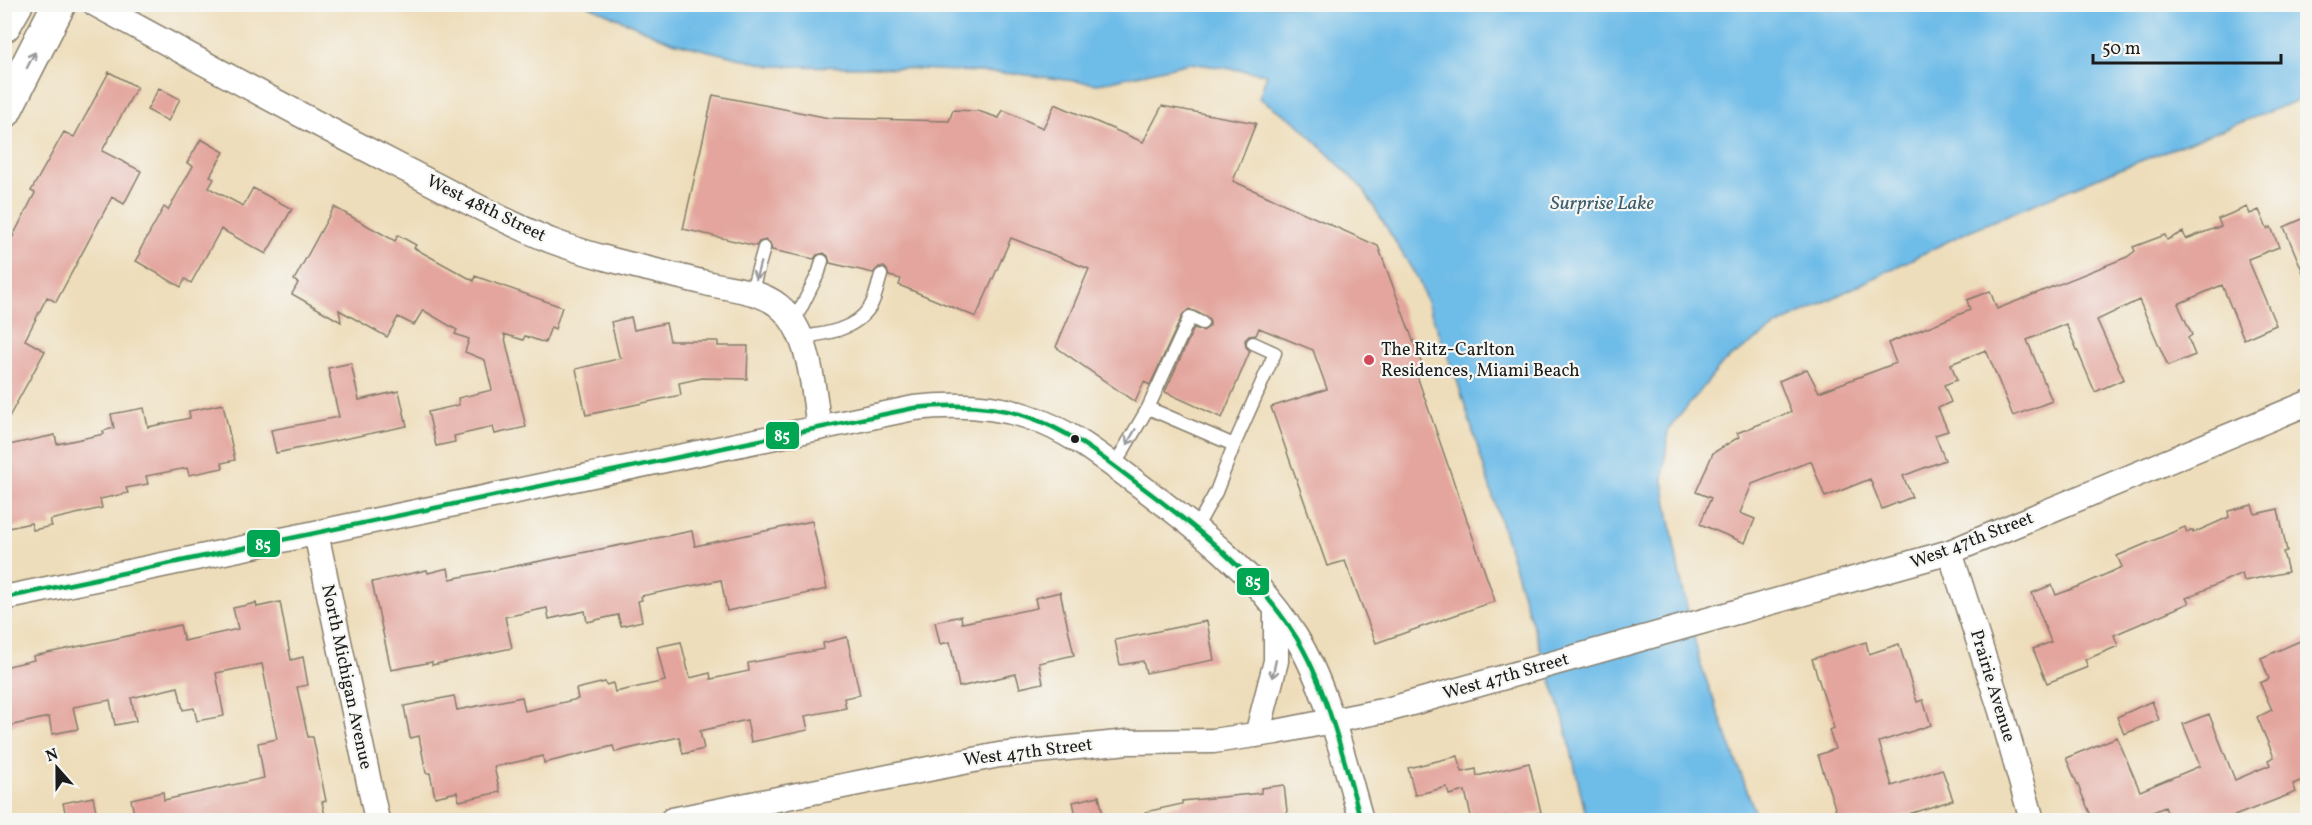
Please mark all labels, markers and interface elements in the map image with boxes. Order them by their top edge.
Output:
scale bar [2093,27,2280,65]
text: 50 m [2102,37,2141,62]
one-way arrow [26,51,37,69]
street label: West 48th Street [422,169,550,249]
water label: Surprise Lake [1550,190,1655,218]
one-way arrow [751,261,763,280]
place label: The Ritz-Carlton Residences, Miami Beach [1381,338,1580,384]
marker: The Ritz-Carlton Residences, Miami Beach [1362,353,1376,367]
line badge: 85 [765,421,800,450]
text: 85 [774,426,790,448]
one-way arrow [1125,428,1137,445]
unlabelled marker [1069,433,1081,445]
street label: West 47th Street [1907,506,2037,576]
line badge: 85 [246,529,281,558]
text: 85 [255,535,271,557]
line badge: 85 [1236,567,1270,596]
text: 85 [1245,572,1261,594]
street label: North Michigan Avenue [314,582,378,772]
street label: Prairie Avenue [1963,627,2021,745]
street label: West 47th Street [1440,647,1572,707]
one-way arrow [1268,659,1279,678]
street label: West 47th Street [962,733,1094,773]
north arrow [27,738,87,798]
text: N [43,743,62,768]

